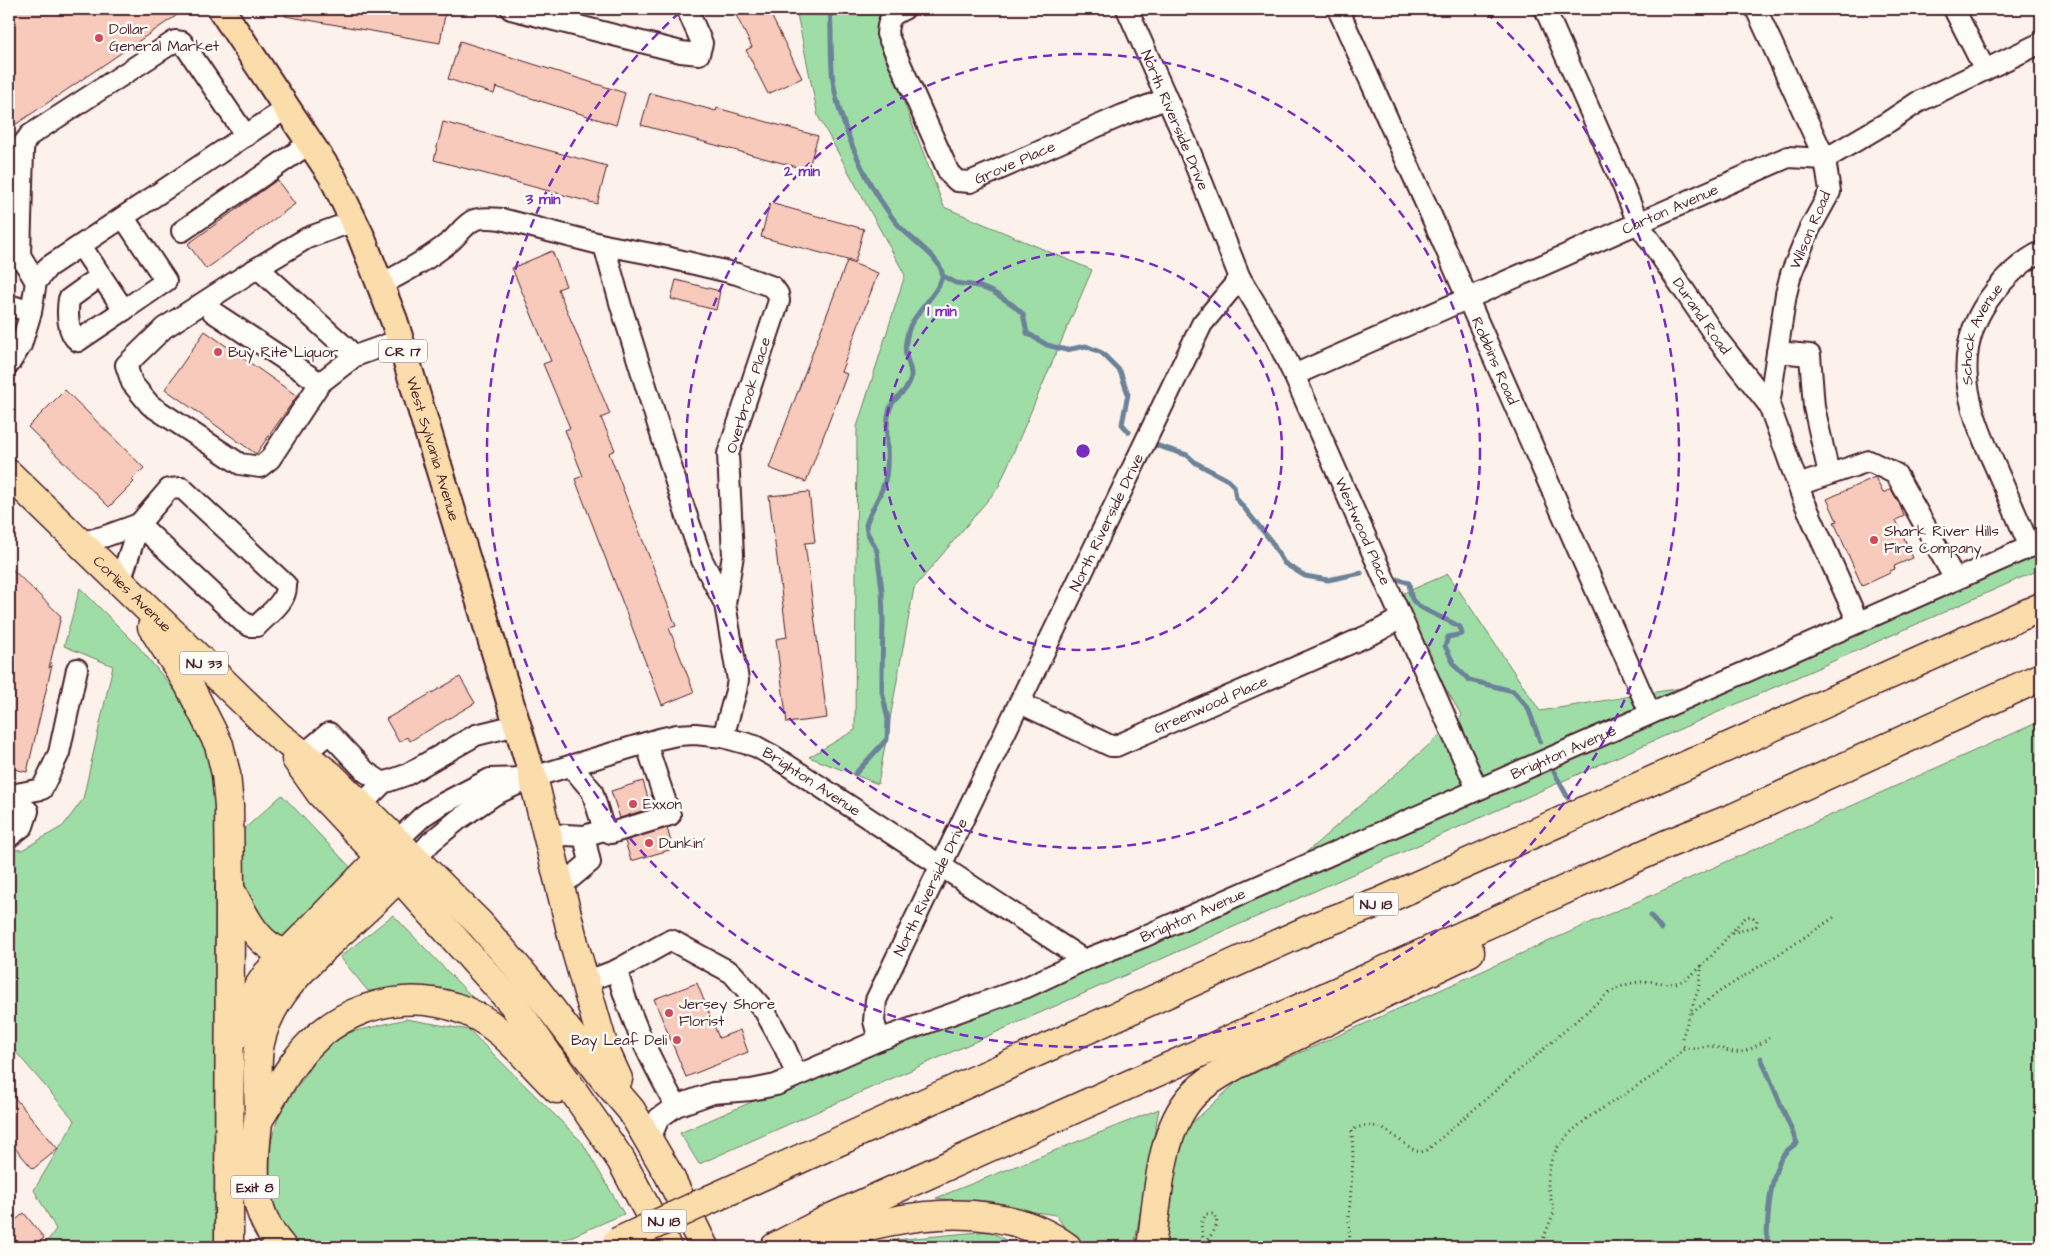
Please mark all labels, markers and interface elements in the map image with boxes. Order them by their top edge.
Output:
place label: Dollar General Market [109,19,219,57]
marker: Dollar General Market [93,32,105,44]
street label: North Riverside Drive [1135,47,1214,194]
street label: Grove Place [971,136,1059,190]
text: 2 min [783,161,821,182]
street label: Carton Avenue [1619,179,1722,240]
street label: Wilson Road [1785,188,1836,272]
text: 3 min [524,189,561,210]
street label: Durand Road [1667,274,1736,359]
street label: Schock Avenue [1956,279,2008,386]
text: 1 min [927,301,957,322]
street label: Robbins Road [1466,314,1523,408]
street label: Overbrook Place [721,335,776,456]
road number: CR 17 [379,340,427,362]
place label: Buy Rite Liquor [228,342,338,364]
marker: Buy Rite Liquor [212,346,224,358]
street label: West Sylvania Avenue [401,374,465,524]
centre of rings [1074,442,1092,460]
street label: North Riverside Drive [1065,450,1149,595]
street label: Westwood Place [1330,474,1396,589]
place label: Shark River Hills Fire Company [1884,521,1999,560]
marker: Shark River Hills Fire Company [1868,534,1880,546]
street label: Corlies Avenue [88,551,176,637]
road number: NJ 33 [180,651,228,674]
street label: Greenwood Place [1151,671,1271,739]
street label: Brighton Avenue [1508,720,1620,785]
street label: Brighton Avenue [759,742,865,821]
place label: Exxon [643,794,682,815]
marker: Exxon [627,798,639,810]
street label: North Riverside Drive [889,815,973,960]
place label: Dunkin' [659,833,705,854]
marker: Dunkin' [643,837,655,849]
street label: Brighton Avenue [1137,883,1249,948]
road number: NJ 18 [1354,892,1398,916]
place label: Jersey Shore Florist [679,994,775,1032]
marker: Jersey Shore Florist [663,1007,675,1019]
place label: Bay Leaf Deli [571,1030,668,1052]
marker: Bay Leaf Deli [671,1034,683,1046]
road number: Exit 8 [231,1176,279,1198]
road number: NJ 18 [642,1210,686,1232]

